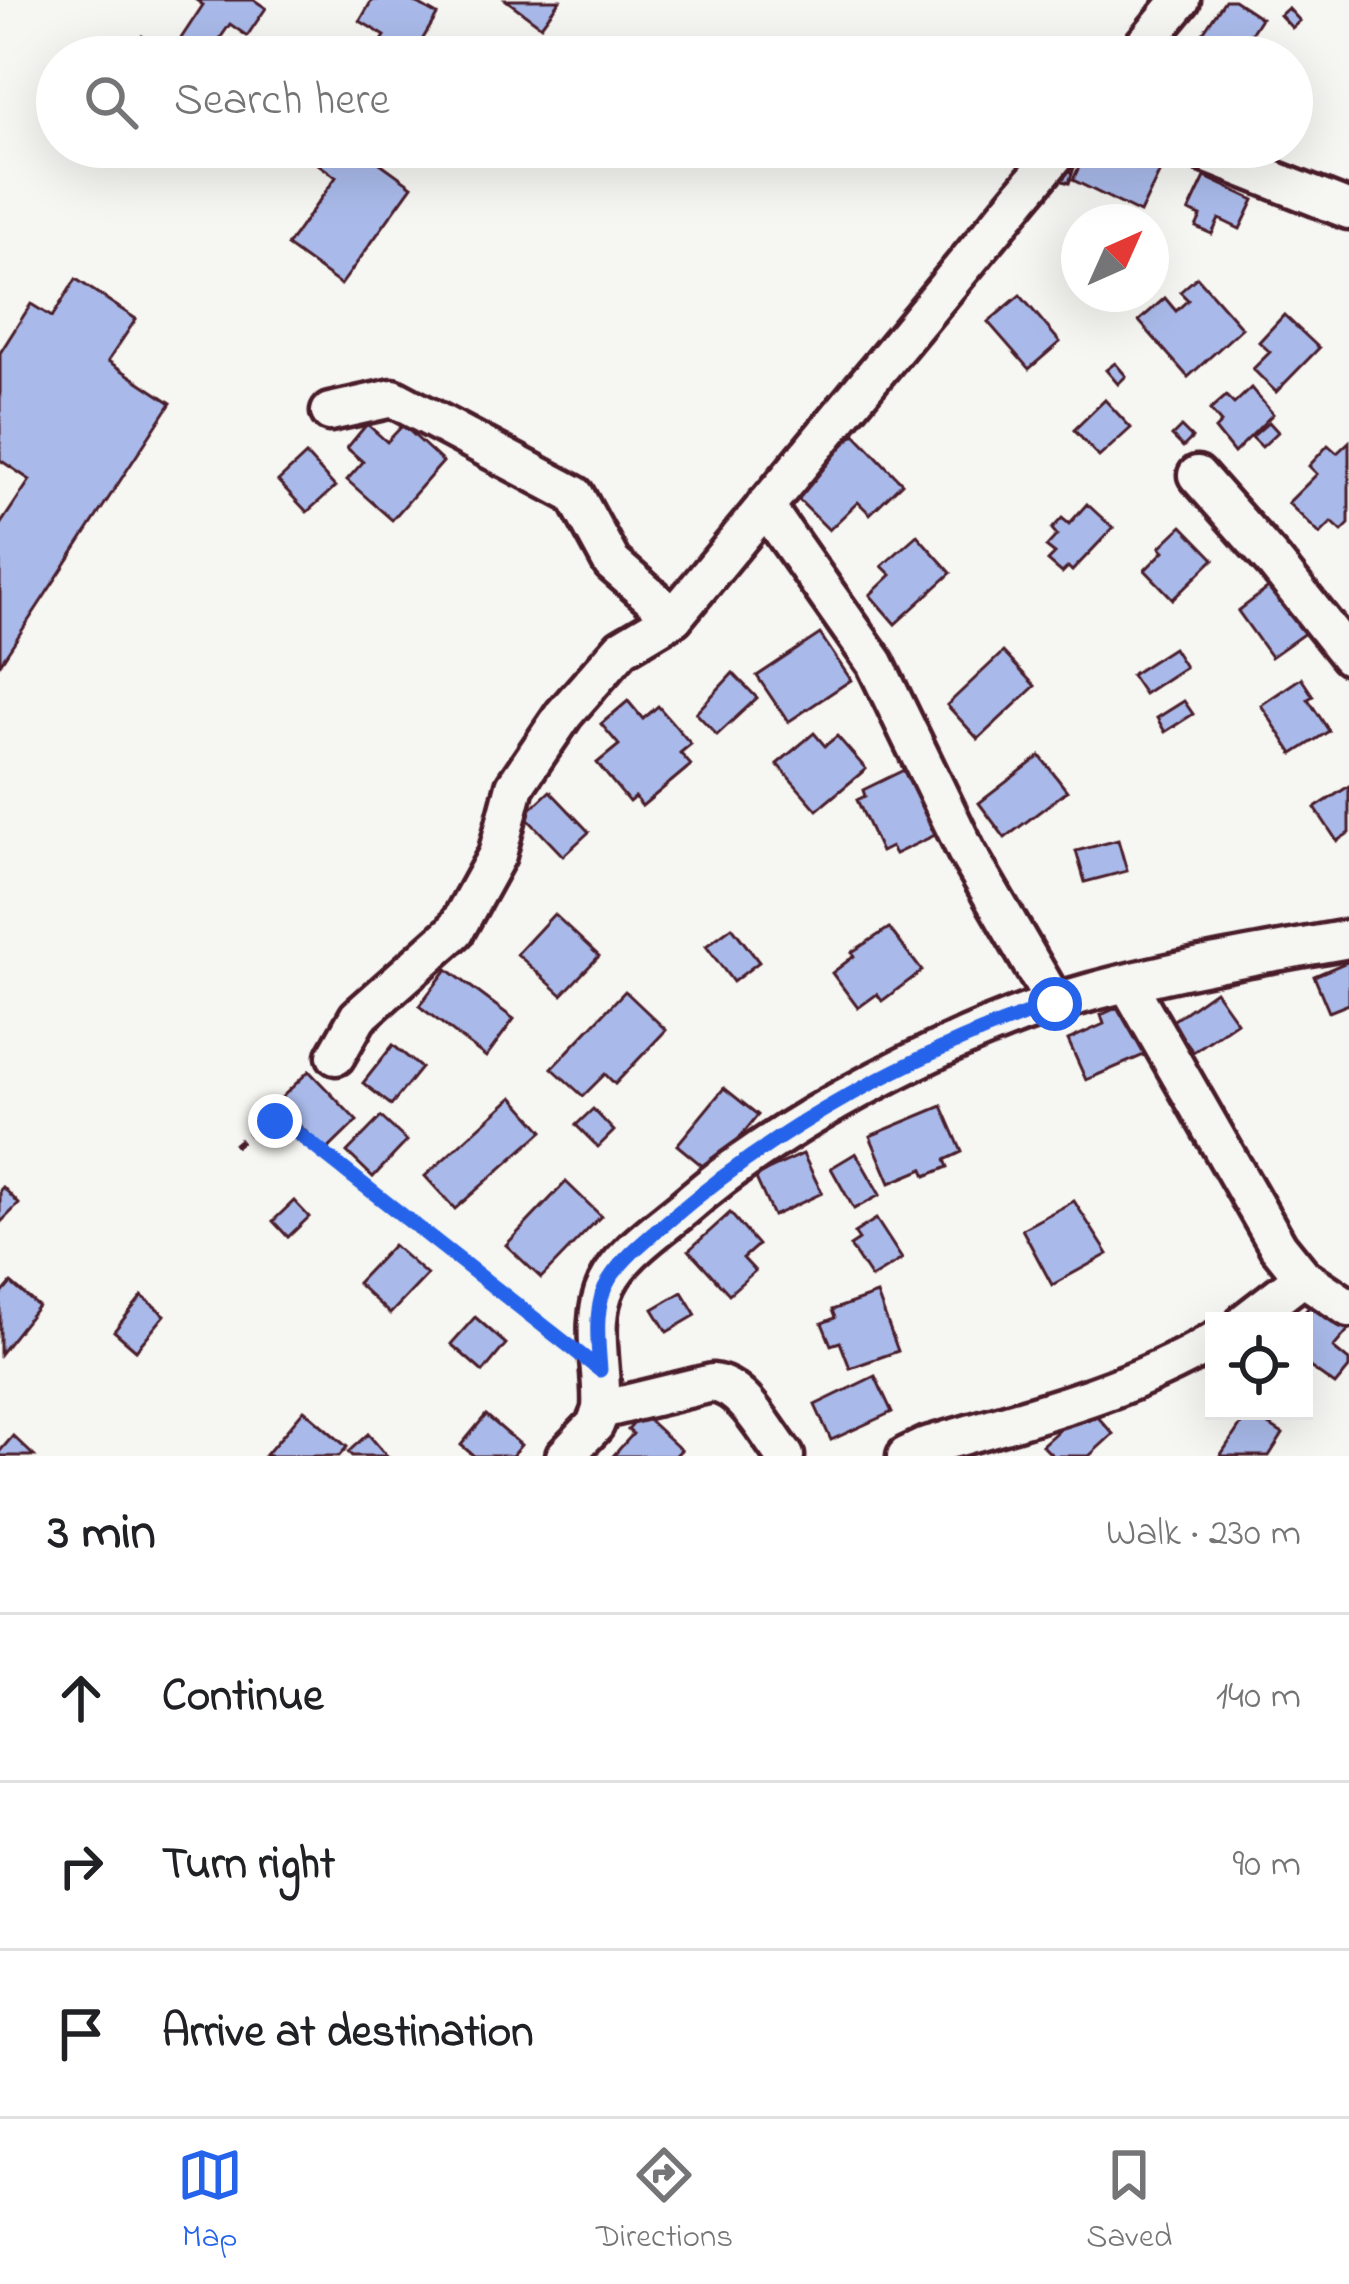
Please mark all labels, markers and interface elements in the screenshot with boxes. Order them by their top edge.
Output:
search box [36,36,1313,168]
icon: search [78,69,144,135]
text: Search here [174,69,390,135]
north arrow [1061,204,1169,312]
route start [1028,977,1082,1031]
route end [248,1094,302,1148]
map controls [1205,1312,1313,1420]
button: locate [1205,1312,1313,1420]
text: 3 min [48,1497,156,1572]
text: Walk · 230 m [1106,1506,1301,1563]
icon: ahead [48,1665,114,1731]
text: Continue [162,1665,323,1731]
text: 140 m [1216,1669,1301,1726]
icon: right [48,1833,114,1899]
text: Turn right [162,1833,335,1899]
text: 90 m [1232,1837,1301,1894]
icon: arrive [48,2001,114,2067]
text: Arrive at destination [162,2001,533,2067]
tab: Map [177,2142,243,2262]
tab: Directions [596,2142,733,2262]
tab: Saved [1086,2142,1172,2262]

